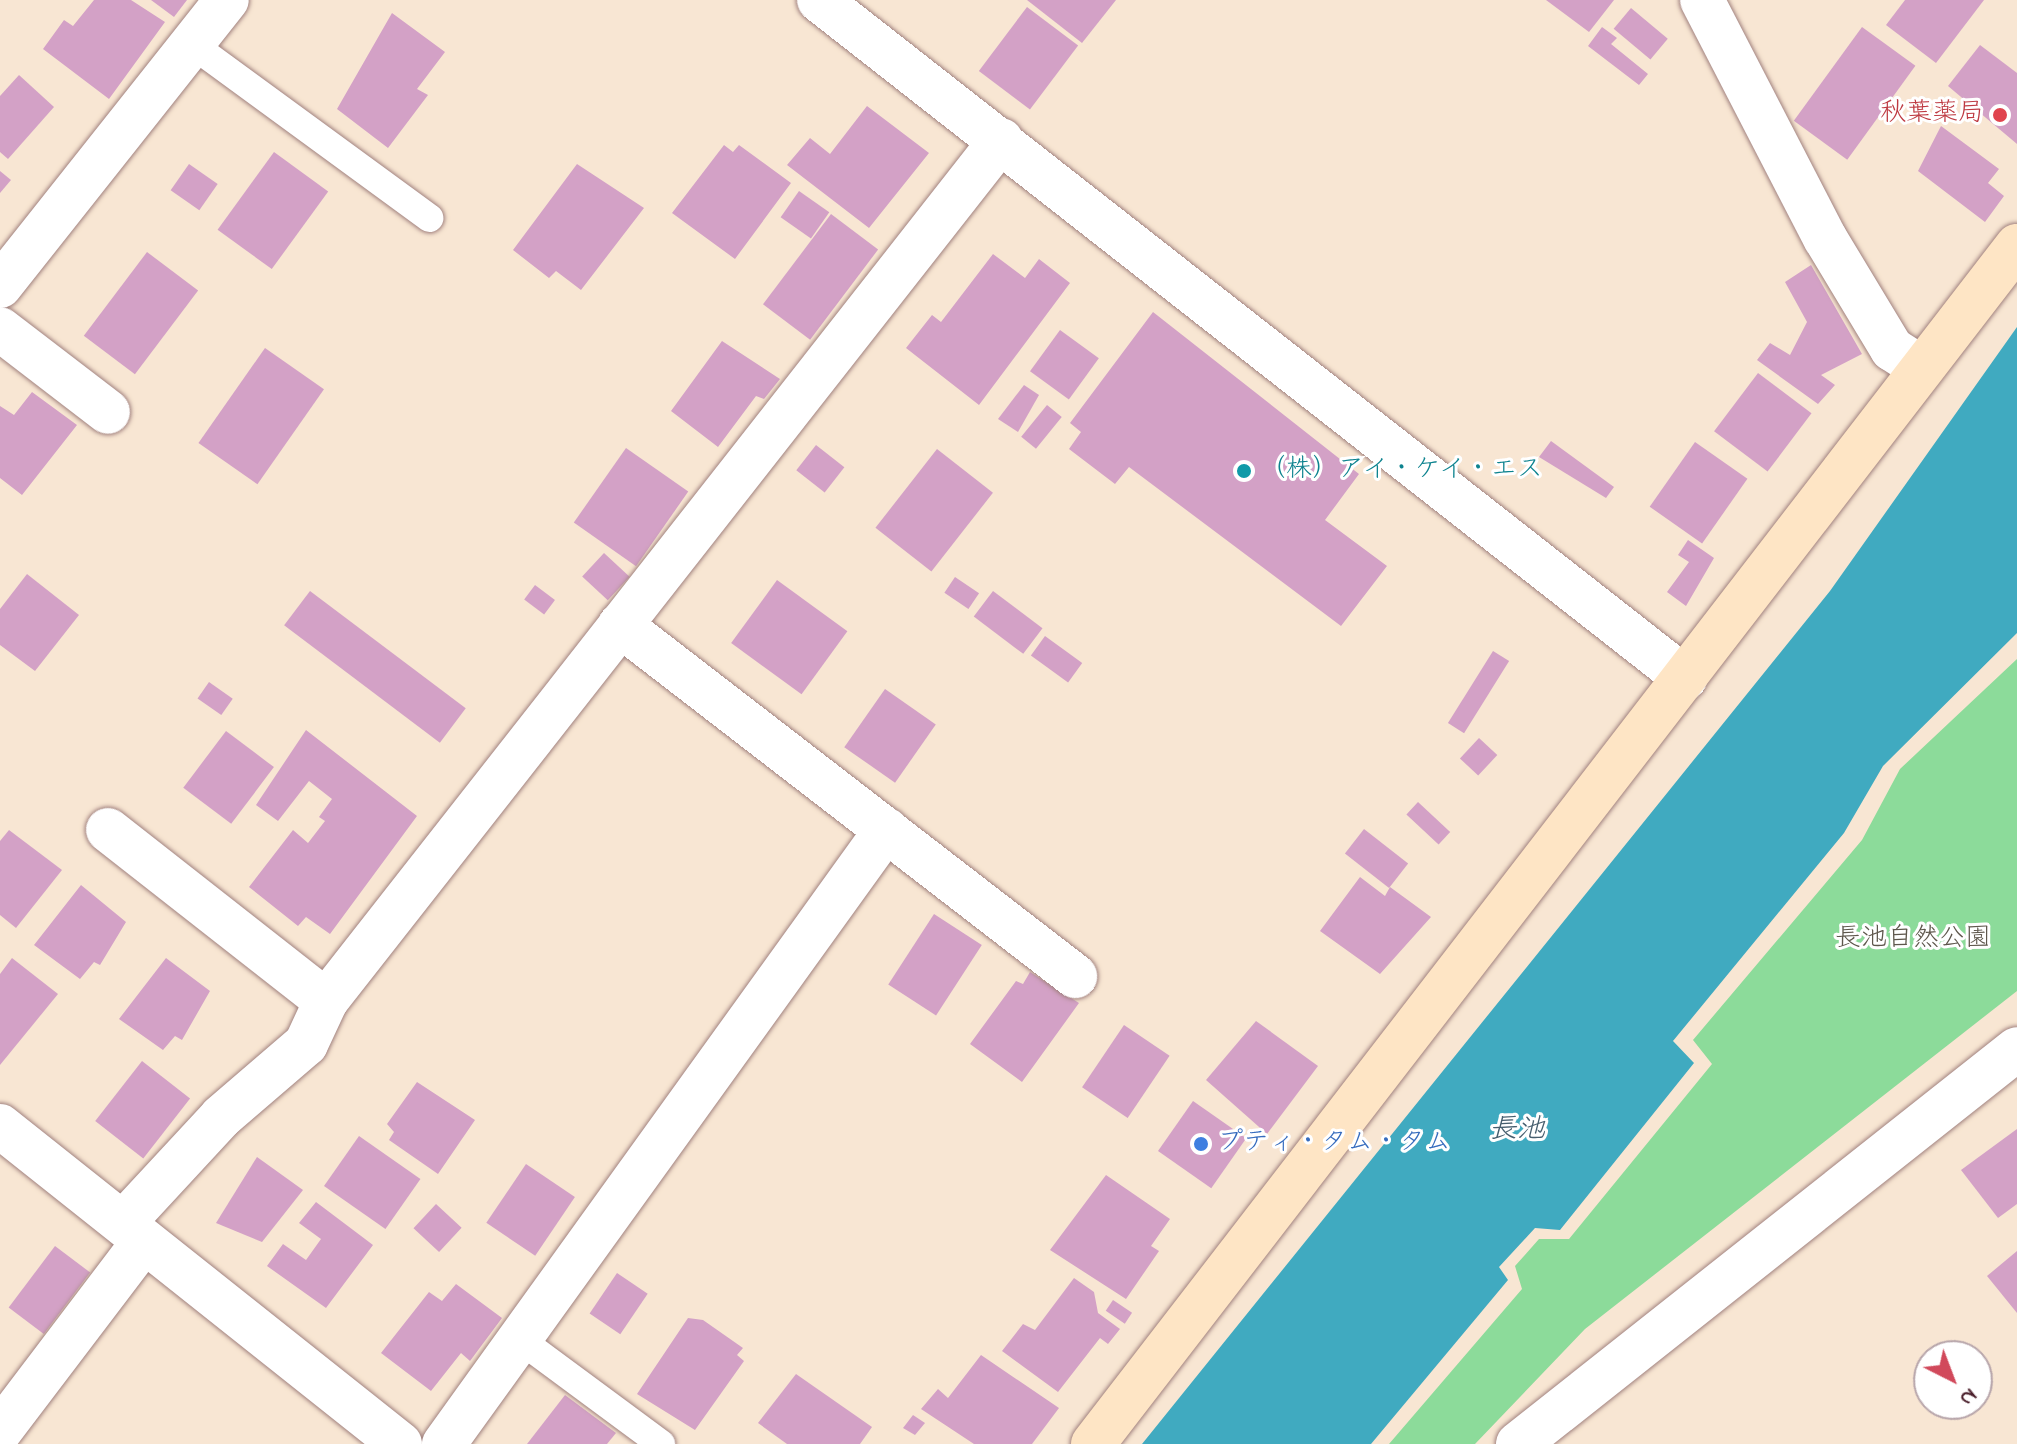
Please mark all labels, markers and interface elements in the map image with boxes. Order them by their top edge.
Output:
place label: 秋葉薬局 [1880,99,1984,131]
marker: 秋葉薬局 [1991,106,2009,124]
place label: （株）アイ・ケイ・エス [1260,455,1546,487]
marker: （株）アイ・ケイ・エス [1235,462,1253,480]
park label: 長池自然公園 [1835,924,1991,956]
water label: 長池 [1489,1114,1545,1148]
place label: プティ・タム・タム [1217,1128,1451,1160]
marker: プティ・タム・タム [1192,1135,1210,1153]
north arrow [1913,1340,1993,1420]
text: N [1951,1379,1984,1413]

